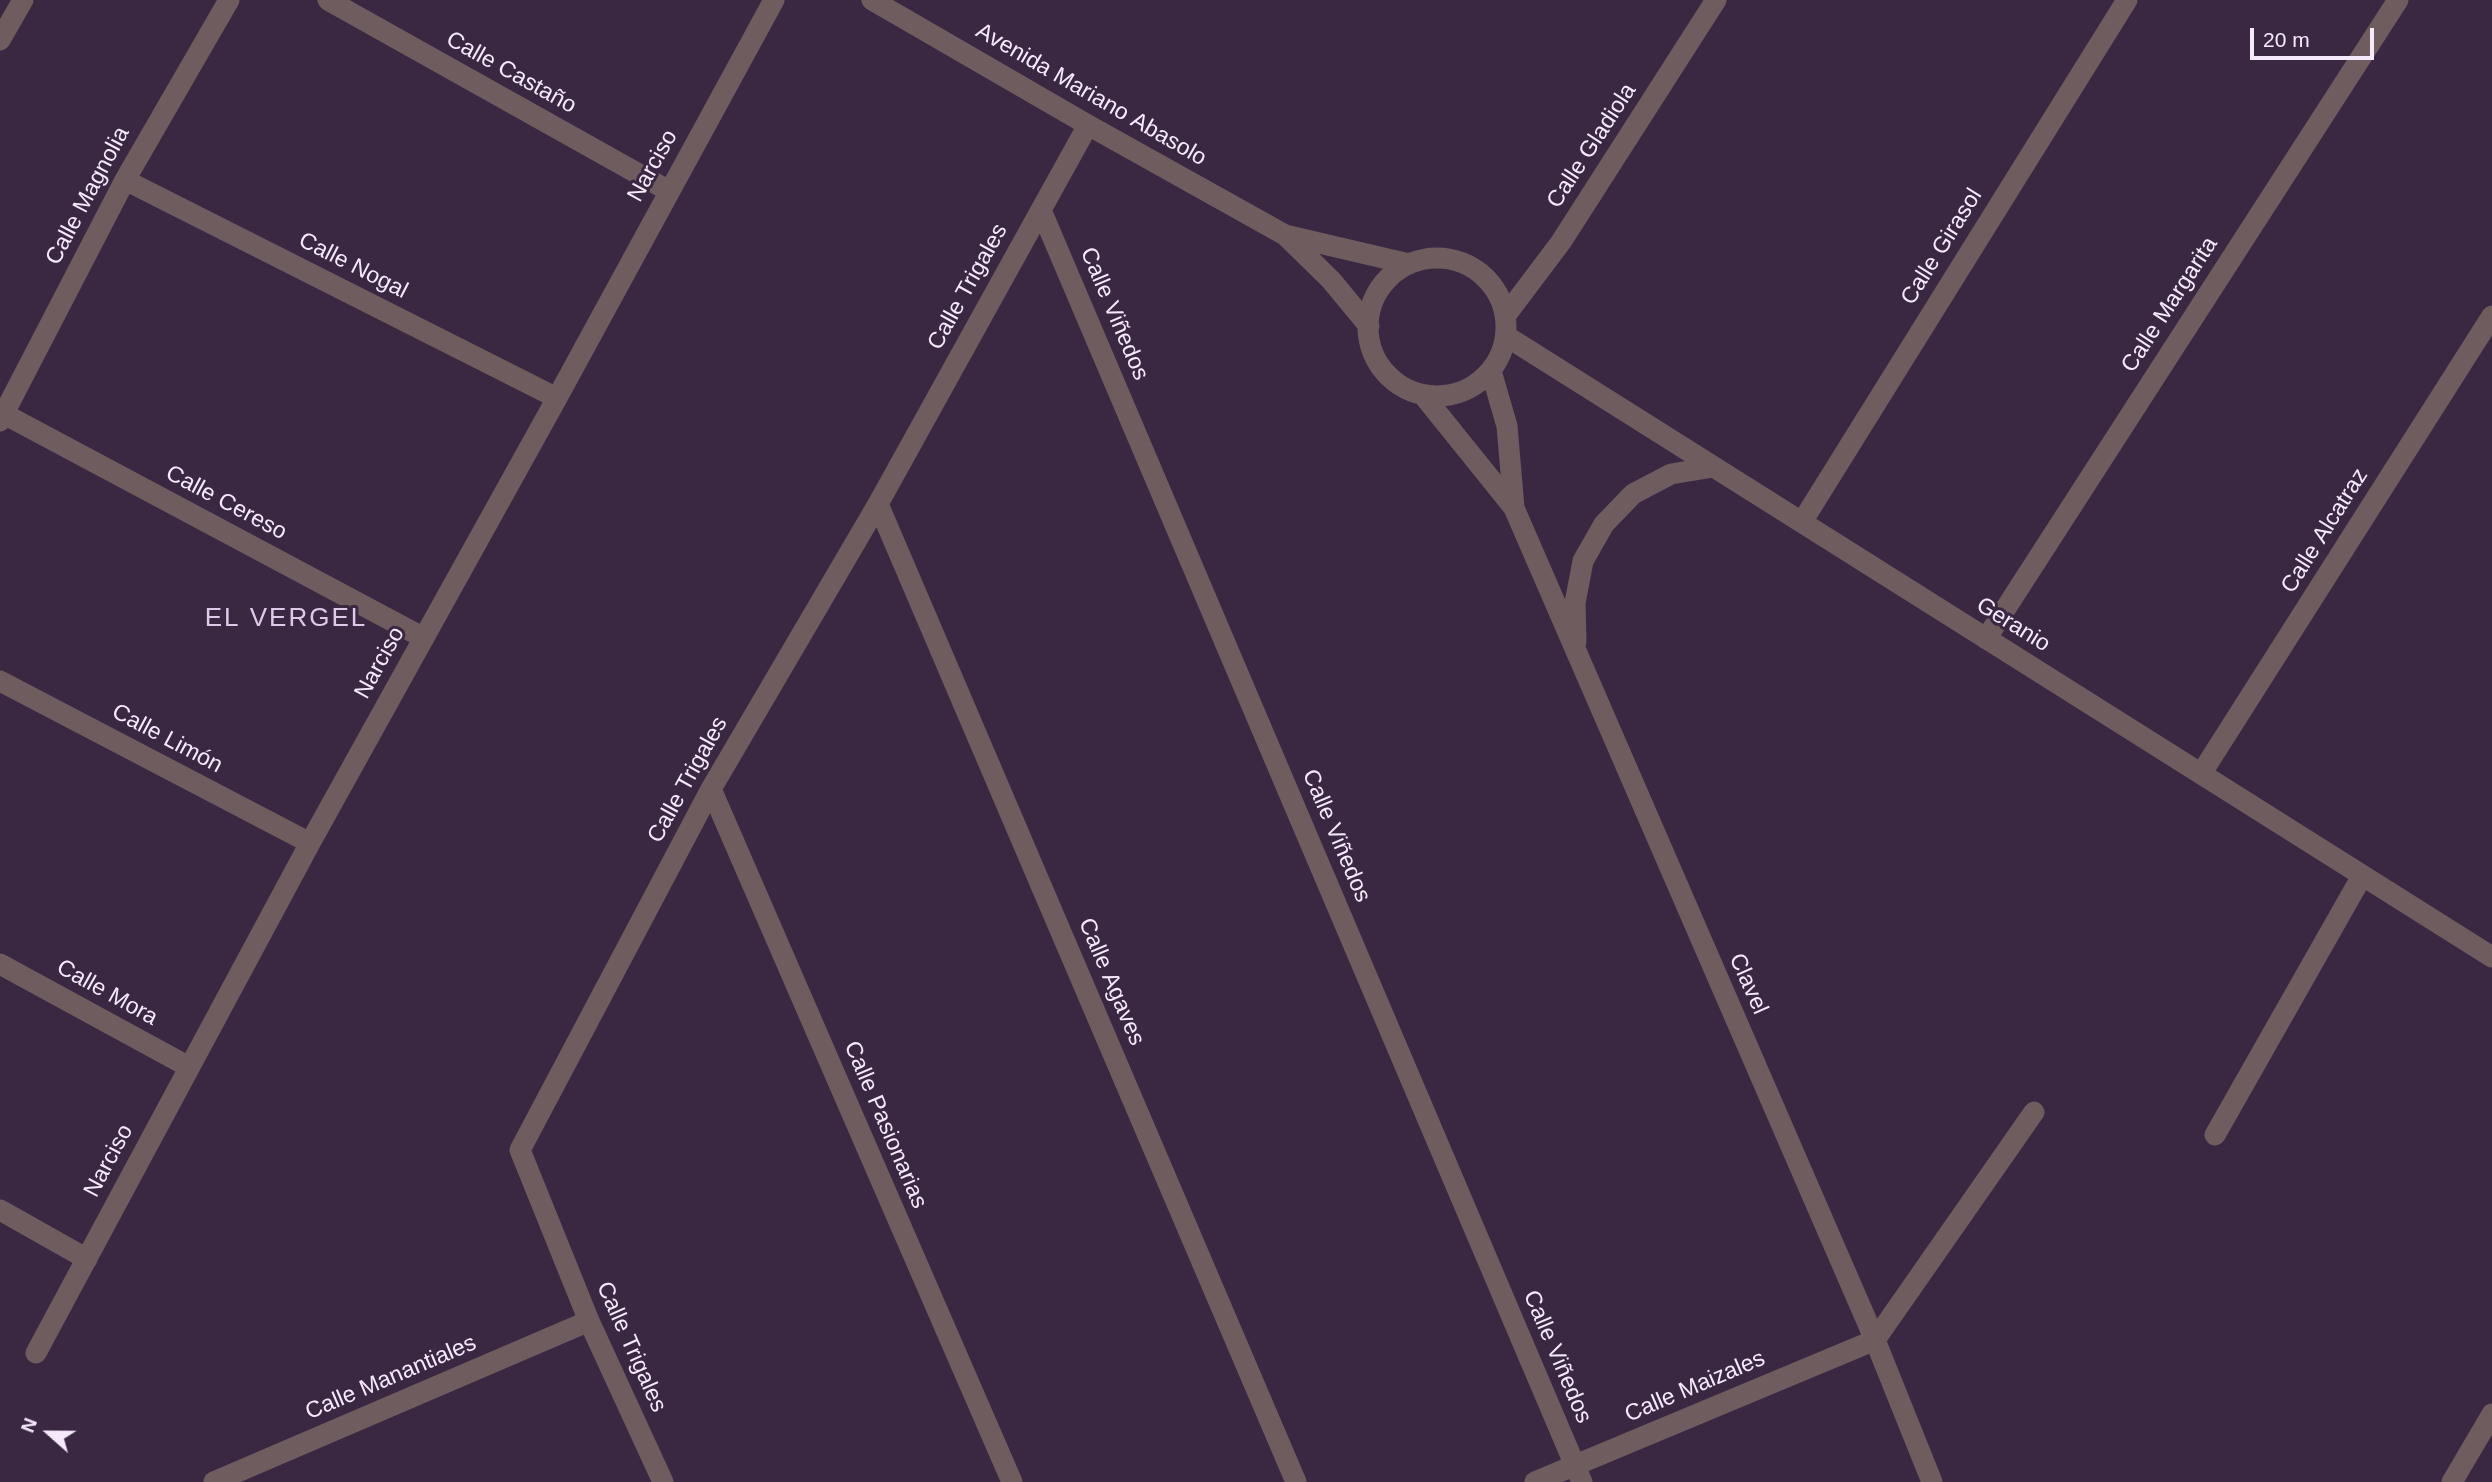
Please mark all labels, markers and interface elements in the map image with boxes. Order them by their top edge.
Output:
scale bar [2254,14,2378,58]
street label: Avenida Mariano Abasolo [971,18,1211,172]
street label: Calle Castaño [441,26,581,120]
text: 20 m [2263,28,2310,51]
street label: Calle Gladiola [1541,78,1643,214]
street label: Calle Magnolia [40,122,136,270]
street label: Narciso [622,125,684,207]
street label: Calle Girasol [1895,184,1989,310]
street label: Calle Trigales [922,219,1014,355]
street label: Calle Nogal [294,227,412,305]
street label: Calle Margarita [2116,232,2224,378]
street label: Calle Viñedos [1074,243,1154,385]
street label: Calle Cereso [161,460,291,546]
street label: Calle Alcatraz [2276,464,2374,598]
street label: Geranio [1971,592,2055,658]
district label: EL VERGEL [206,603,366,635]
street label: Narciso [349,622,411,704]
street label: Calle Limón [107,698,227,780]
street label: Calle Trigales [642,712,734,848]
street label: Calle Viñedos [1296,765,1376,907]
street label: Calle Agaves [1072,914,1150,1050]
street label: Clavel [1722,949,1774,1019]
street label: Calle Mora [52,954,162,1032]
street label: Calle Pasionarias [837,1037,933,1213]
street label: Narciso [79,1120,139,1202]
street label: Calle Trigales [590,1278,672,1416]
street label: Calle Viñedos [1517,1286,1597,1428]
street label: Calle Manantiales [301,1330,481,1426]
street label: Calle Maizales [1621,1345,1769,1429]
north arrow [14,1398,84,1468]
text: N [17,1415,41,1435]

